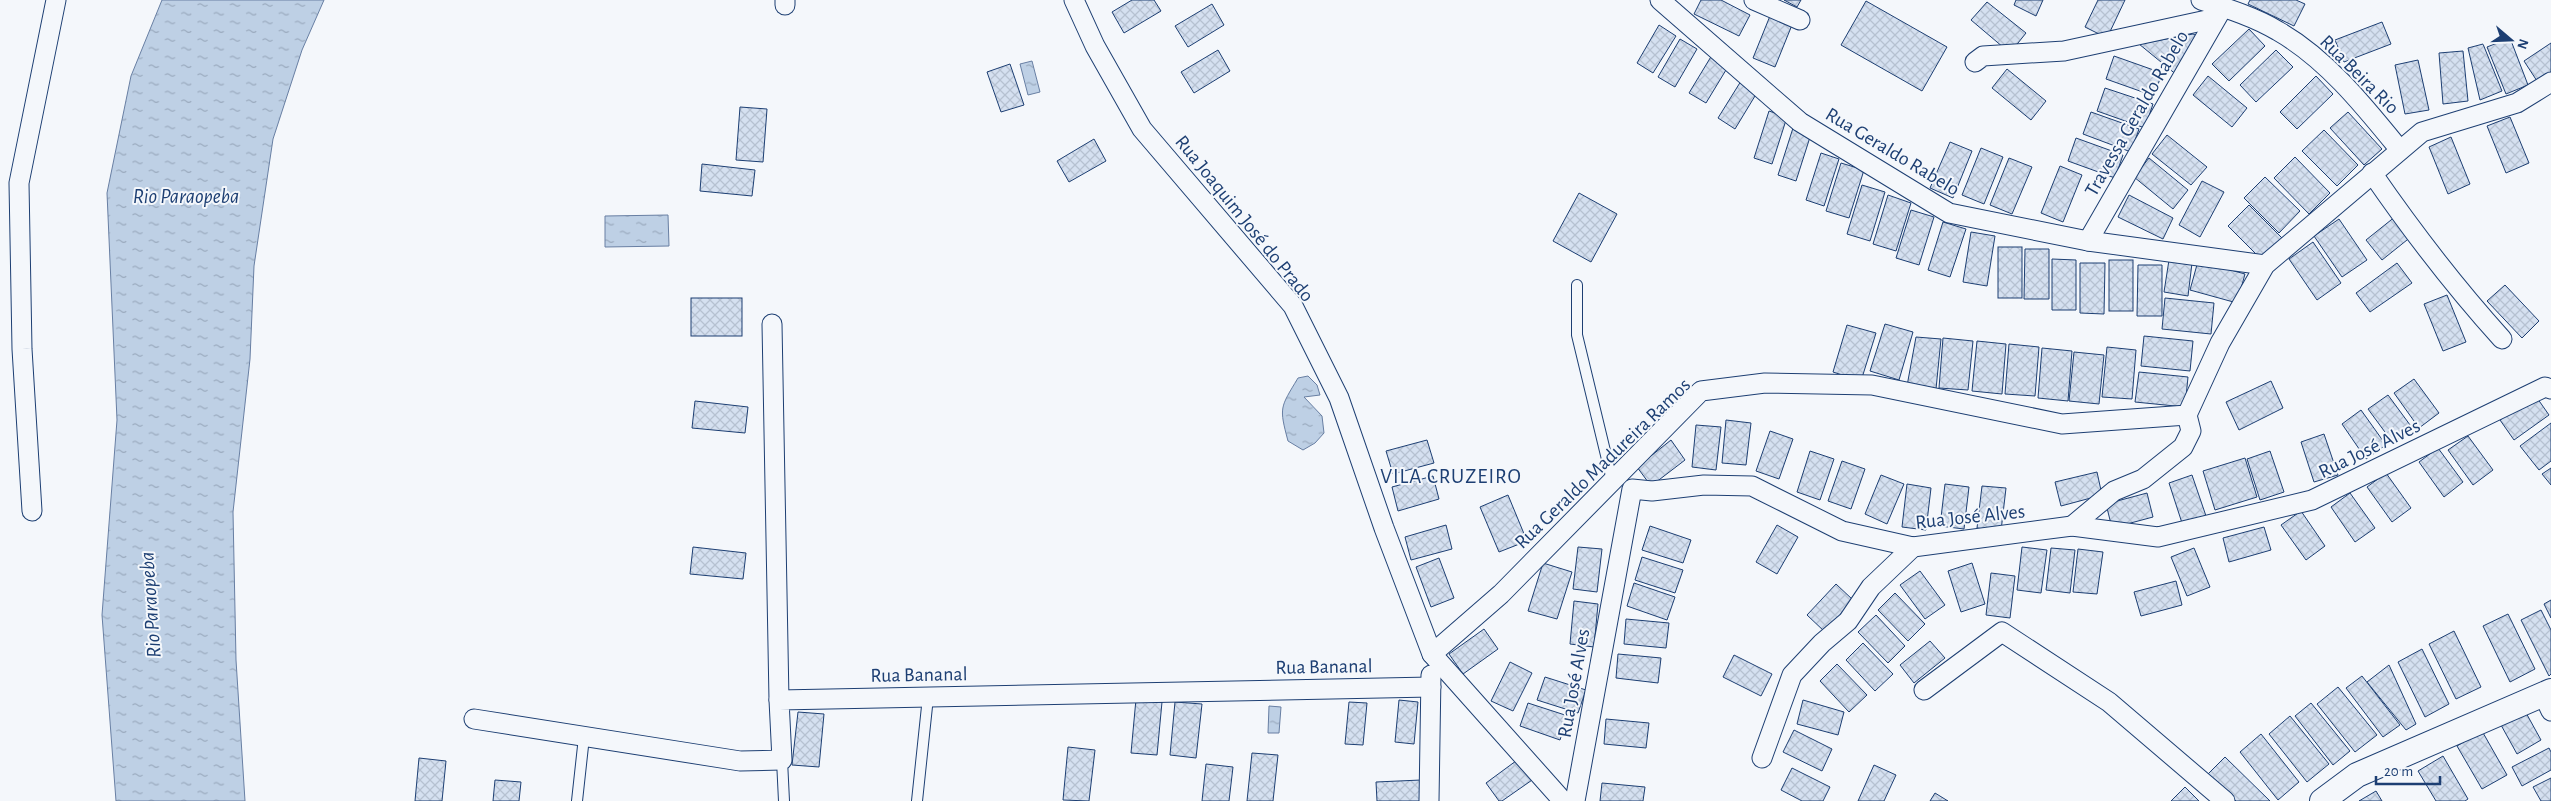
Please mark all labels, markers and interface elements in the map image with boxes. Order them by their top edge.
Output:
north arrow [2486,15,2536,65]
street label: Travessa Geraldo Rabelo [2081,27,2192,200]
street label: Rua Beira Rio [2316,31,2403,118]
text: N [2514,37,2531,51]
street label: Rua Geraldo Rabelo [1822,104,1963,200]
street label: Rua Joaquim José do Prado [1171,132,1317,306]
water label: Rio Paraopeba [133,186,239,208]
street label: Rua Geraldo Madureira Ramos [1511,375,1694,553]
street label: Rua José Alves [2316,416,2423,482]
district label: VILA CRUZEIRO [1380,466,1522,487]
street label: Rua José Alves [1914,501,2026,533]
water label: Rio Paraopeba [136,551,166,659]
street label: Rua José Alves [1555,627,1593,739]
street label: Rua Bananal [1275,656,1373,678]
street label: Rua Bananal [870,664,968,686]
scale bar [2376,754,2440,786]
text: 20 m [2384,764,2413,779]

